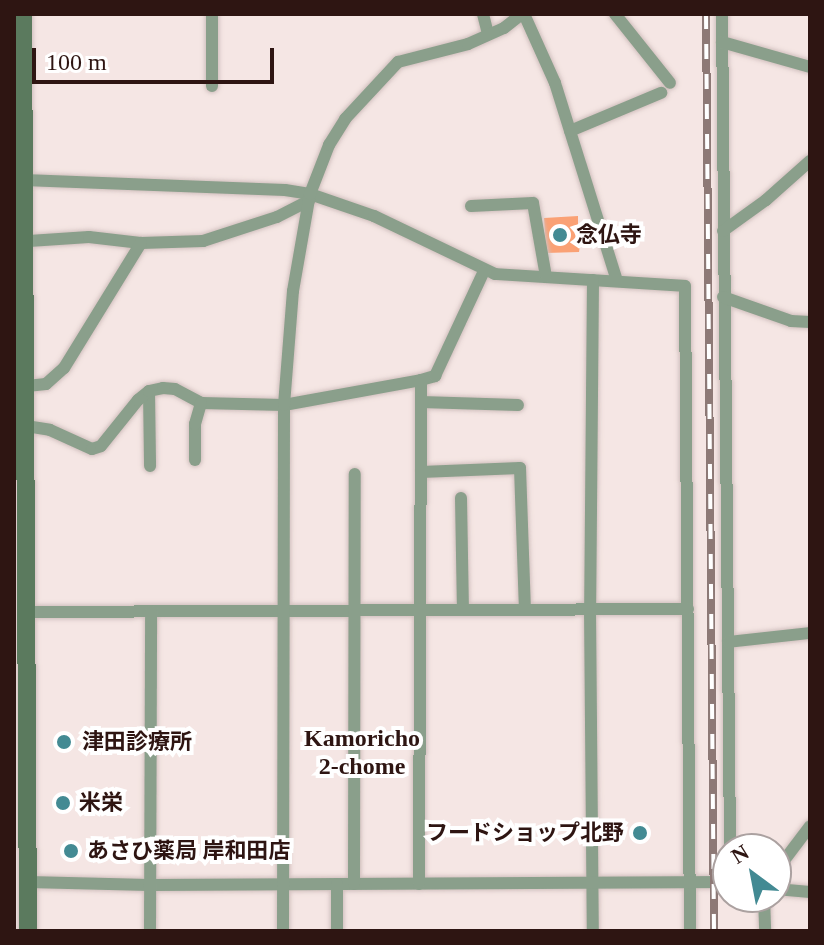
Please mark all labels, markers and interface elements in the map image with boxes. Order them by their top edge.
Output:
scale bar [36,32,278,82]
text: 100 m [46,49,107,75]
place label: 念仏寺 [576,222,642,248]
marker: 念仏寺 [551,226,569,244]
district label: Kamoricho 2-chome [304,725,420,781]
place label: 津田診療所 [82,729,192,755]
marker: 津田診療所 [53,731,75,753]
place label: 米栄 [79,790,123,816]
marker: 米栄 [54,794,72,812]
place label: フードショップ北野 [426,820,624,846]
marker: フードショップ北野 [631,824,649,842]
north arrow [712,833,792,913]
place label: あさひ薬局 岸和田店 [87,838,290,864]
text: N [727,839,753,869]
marker: あさひ薬局 岸和田店 [62,842,80,860]

